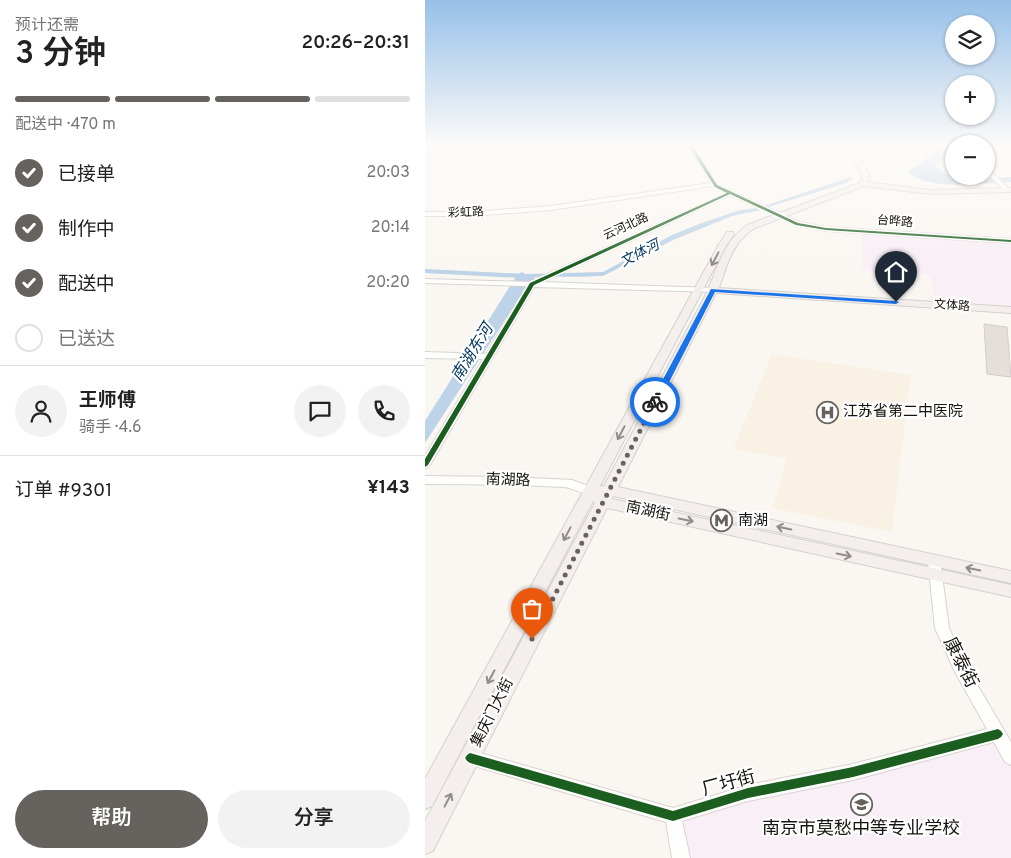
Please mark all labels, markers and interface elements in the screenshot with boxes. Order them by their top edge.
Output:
map controls [945,15,995,185]
button: layers [945,15,995,65]
text: 预计还需 [15,16,79,36]
text: 20:26–20:31 [301,31,410,55]
text: 3 分钟 [15,35,106,75]
button: + [945,75,995,125]
text: 配送中 · 470 m [15,115,116,135]
button: − [945,135,995,185]
icon: check [15,159,43,187]
text: 已接单 [58,163,115,187]
text: 20:03 [366,163,410,183]
street label: 彩虹路 [448,204,484,222]
street label: 云河北路 [601,210,651,244]
street label: 台晔路 [876,213,914,231]
icon: check [15,214,43,242]
text: 制作中 [58,218,115,242]
text: 20:14 [371,218,410,238]
water label: 文体河 [617,236,665,271]
one-way arrow [709,251,719,266]
pin [875,251,917,302]
icon: home [882,258,910,286]
icon: check [15,269,43,297]
text: 配送中 [58,273,115,297]
text: 20:20 [366,273,410,293]
street label: 文体路 [933,297,971,315]
water label: 南湖东河 [448,318,500,385]
text: 已送达 [58,328,115,352]
courier [630,377,680,427]
button: person [15,385,67,437]
button: chat [294,385,346,437]
button: phone [358,385,410,437]
icon: bike [641,388,669,416]
text: 王师傅 [79,389,136,413]
hospital icon: 江苏省第二中医院 [815,400,839,424]
place label: 江苏省第二中医院 [843,403,963,422]
text: 骑手 · 4.6 [79,418,142,438]
one-way arrow [616,426,626,441]
street label: 南湖路 [485,471,531,491]
text: ¥143 [367,476,410,500]
text: 订单 #9301 [15,479,112,503]
street label: 南湖街 [624,498,672,526]
metro station icon: 南湖 [710,509,734,533]
place label: 南湖 [738,512,768,531]
one-way arrow [677,516,693,525]
one-way arrow [777,523,793,532]
one-way arrow [562,526,572,541]
one-way arrow [836,551,852,560]
one-way arrow [965,564,981,573]
pin [511,588,553,639]
icon: bag [518,595,546,623]
street label: 康泰街 [937,634,983,692]
one-way arrow [486,670,496,685]
street label: 集庆门大街 [468,675,518,751]
street label: 厂圩街 [700,766,758,802]
button: 帮助 [15,790,208,848]
button: 分享 [218,790,410,848]
school or university icon: 南京市莫愁中等专业学校 [849,792,873,816]
one-way arrow [444,793,453,808]
place label: 南京市莫愁中等专业学校 [762,818,960,841]

